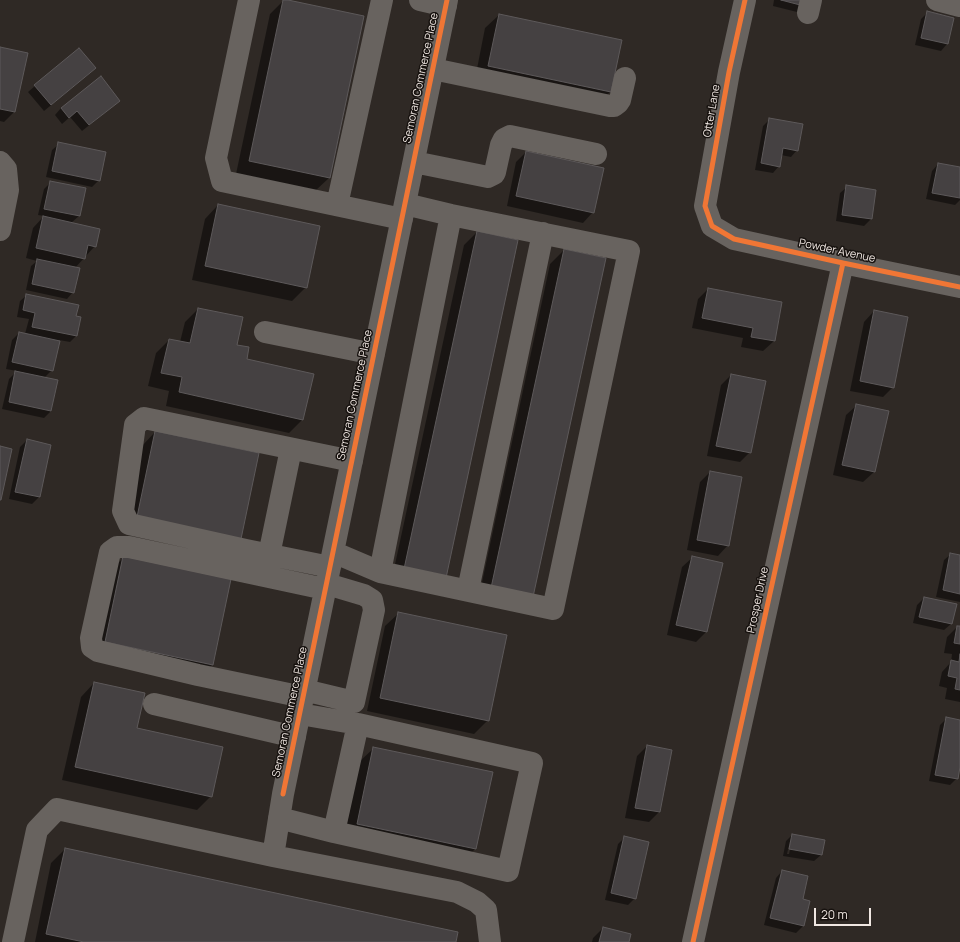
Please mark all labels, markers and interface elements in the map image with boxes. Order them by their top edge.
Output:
street label: Semoran Commerce Place [401,12,441,144]
street label: Otter Lane [701,84,723,138]
street label: Powder Avenue [798,236,876,266]
street label: Semoran Commerce Place [335,329,375,461]
street label: Prosper Drive [745,566,771,634]
street label: Semoran Commerce Place [270,646,310,778]
scale bar [816,900,873,926]
text: 20 m [821,906,848,923]

